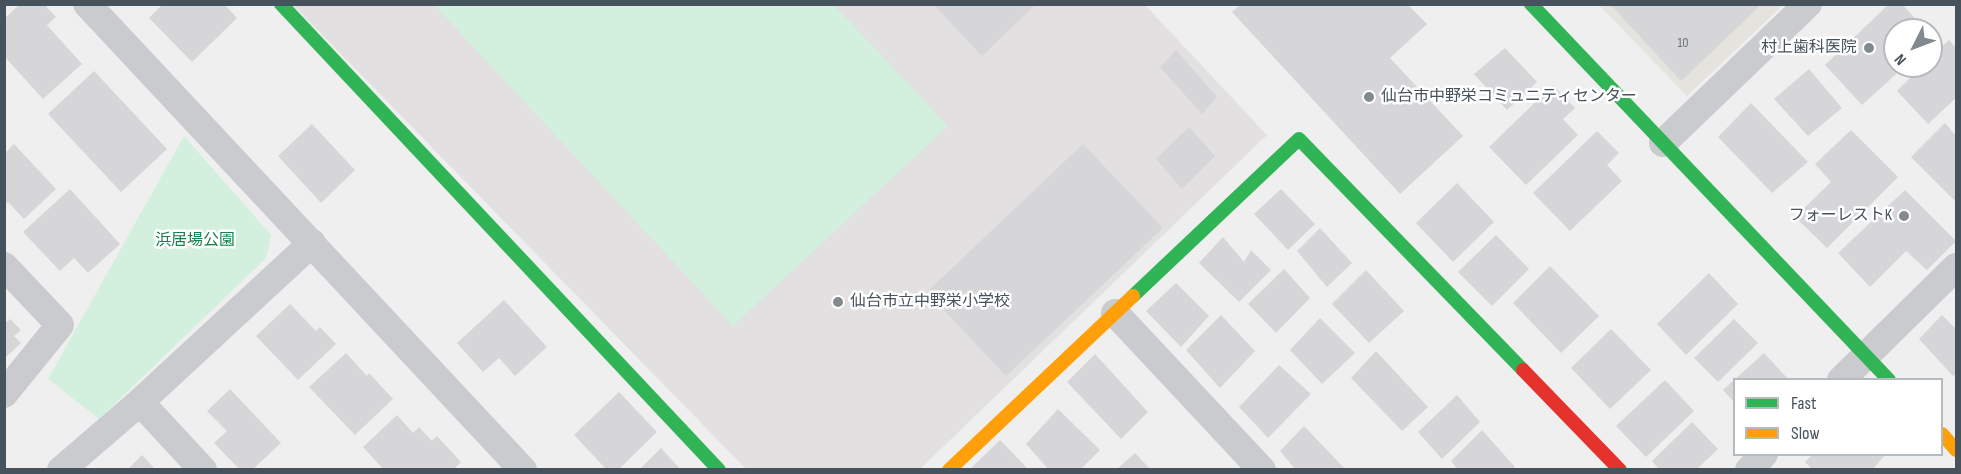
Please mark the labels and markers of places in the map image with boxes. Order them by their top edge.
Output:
place label: 村上歯科医院 [1761,38,1857,58]
marker: 村上歯科医院 [1862,41,1876,55]
place label: 仙台市中野栄コミュニティセンター [1381,87,1637,107]
marker: 仙台市中野栄コミュニティセンター [1362,90,1376,104]
place label: フォーレストK [1789,206,1892,226]
marker: フォーレストK [1897,209,1911,223]
place label: 仙台市立中野栄小学校 [850,292,1010,312]
marker: 仙台市立中野栄小学校 [831,295,845,309]

